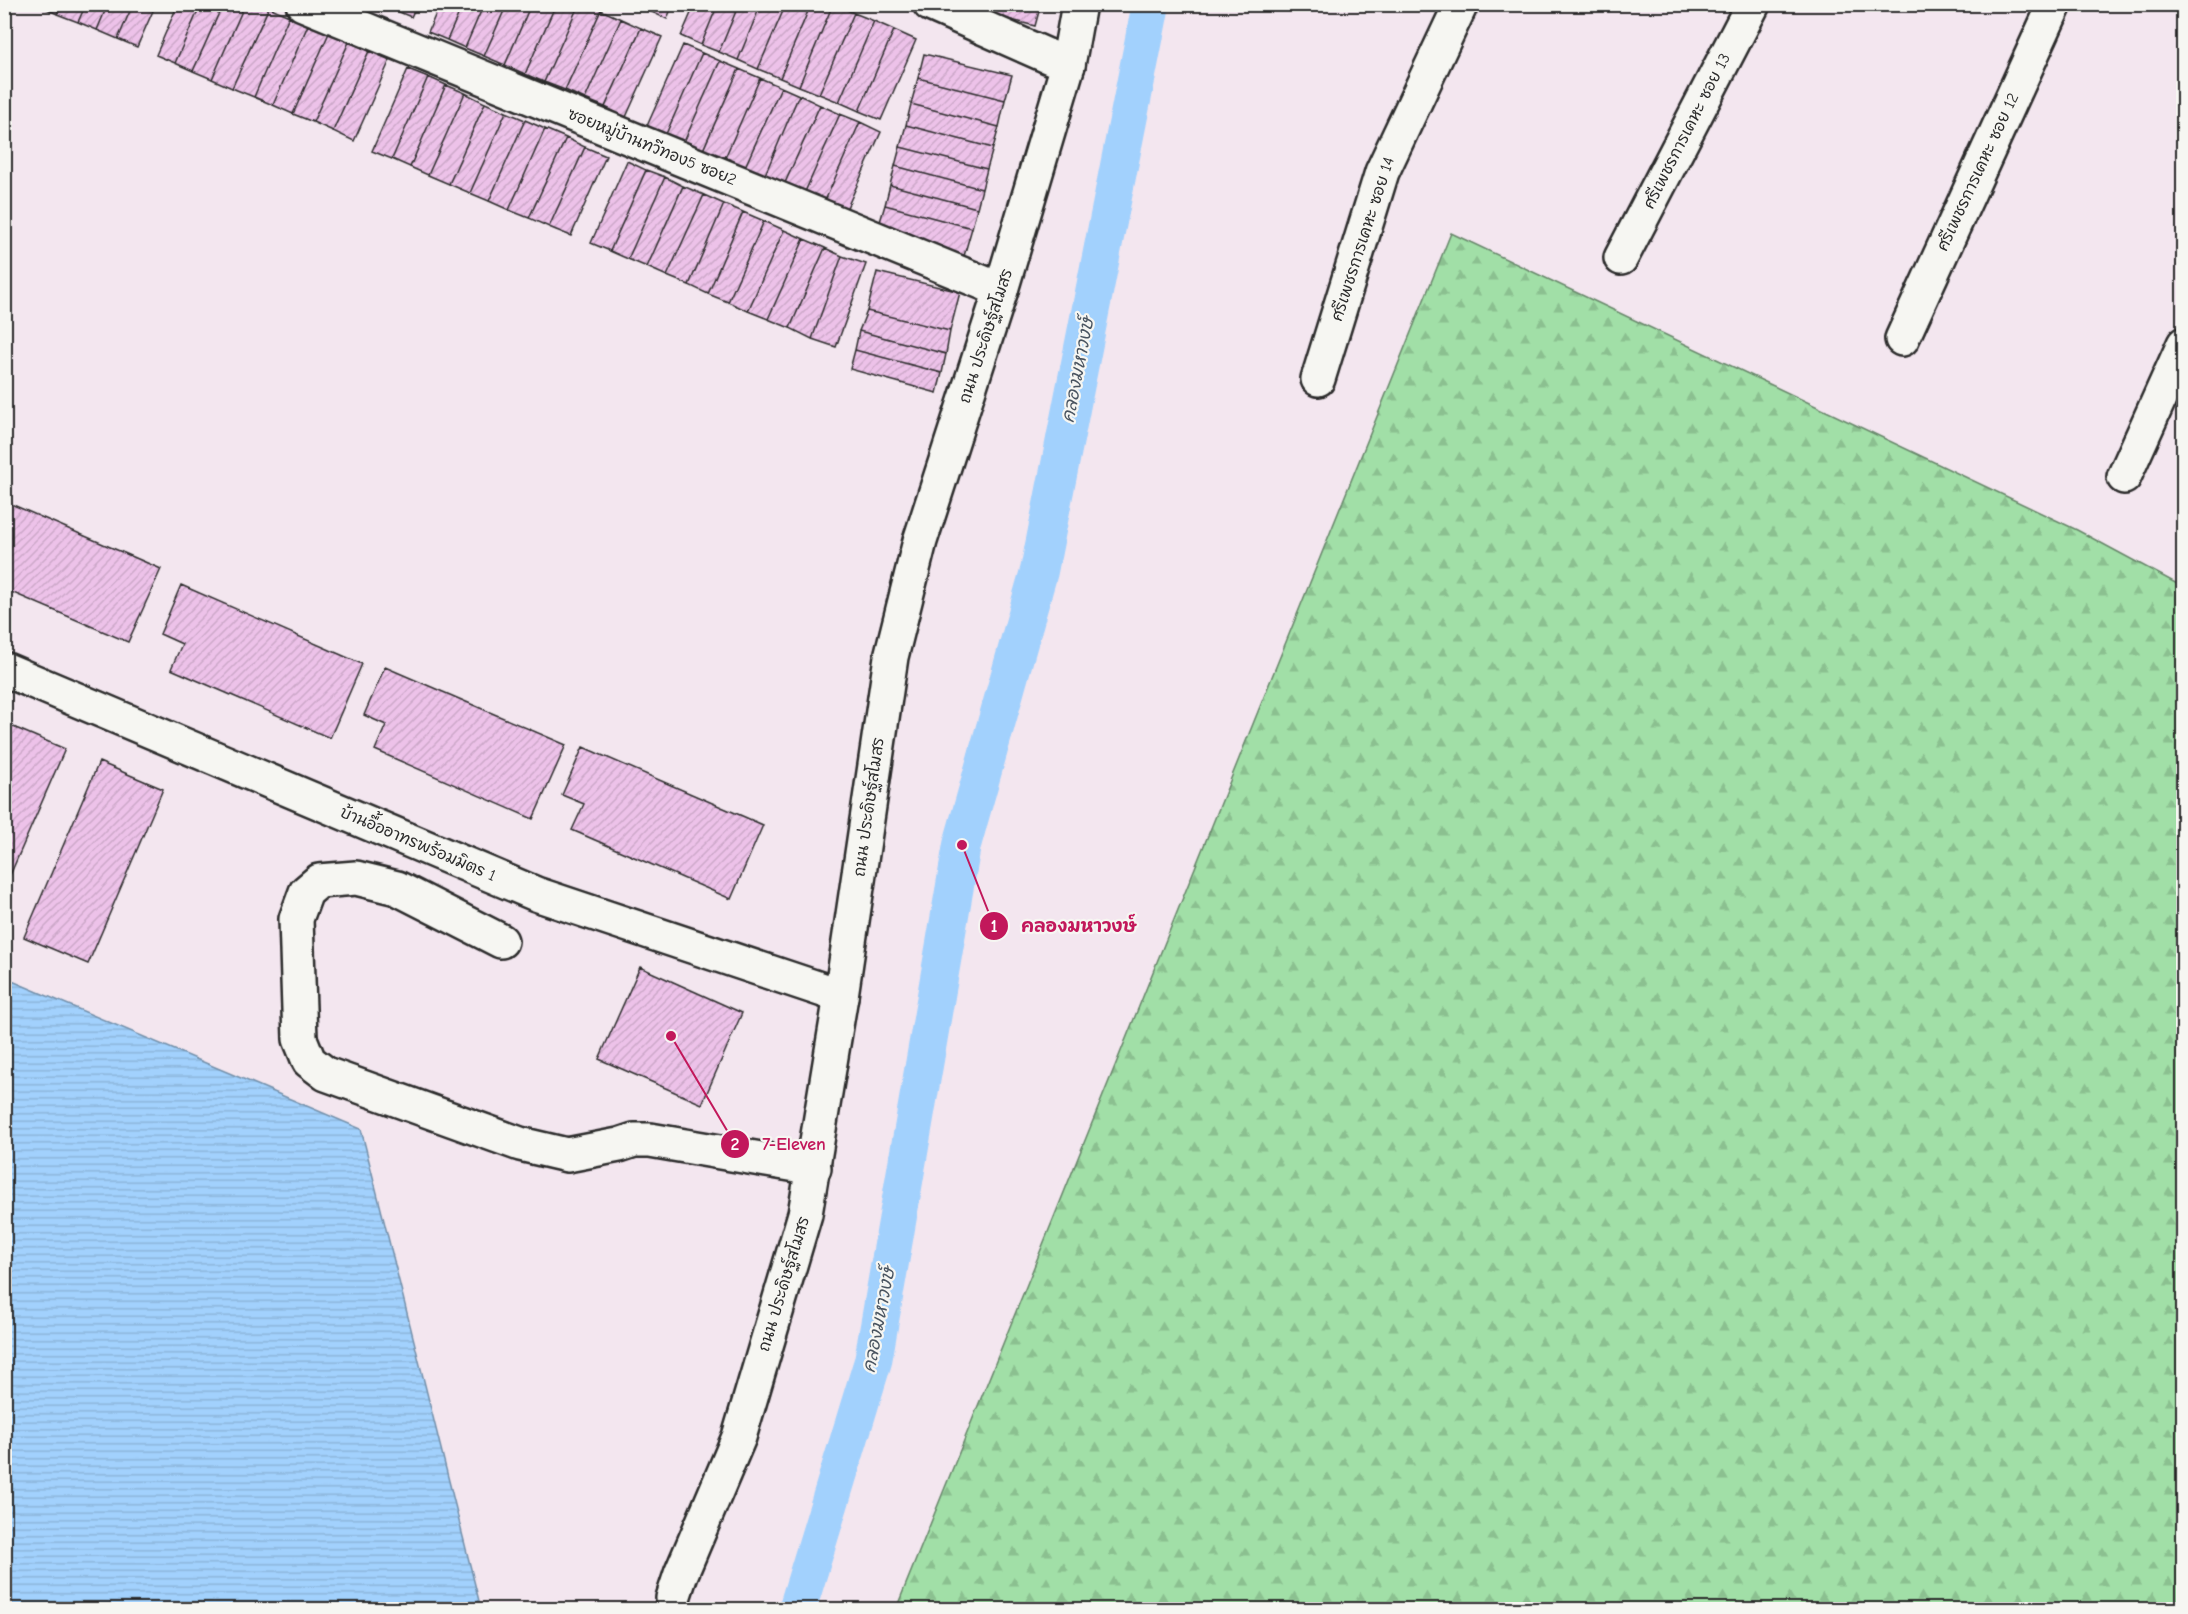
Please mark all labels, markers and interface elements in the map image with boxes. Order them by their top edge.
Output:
street label: ศรีเพชรการเคหะ ซอย 13 [1638,50,1734,211]
street label: ศรีเพชรการเคหะ ซอย 12 [1932,90,2022,254]
street label: ซอยหมู่บ้านทวีทอง5 ซอย2 [564,102,740,192]
street label: ศรีเพชรการเคหะ ซอย 14 [1326,154,1398,323]
street label: ถนน ประดิษฐ์สโมสร [953,266,1018,406]
water label: คลองมหาวงษ์ [1056,312,1099,425]
street label: ถนน ประดิษฐ์สโมสร [847,736,890,878]
street label: บ้านอื้ออาทรพร้อมมิตร 1 [337,797,501,885]
callout: คลองมหาวงษ์ [979,908,1149,944]
text: คลองมหาวงษ์ [1021,913,1138,937]
text: 1 [990,916,998,937]
callout: 7-Eleven [720,1126,838,1162]
text: 2 [731,1134,740,1155]
text: 7-Eleven [762,1134,826,1155]
street label: ถนน ประดิษฐ์สโมสร [752,1213,815,1354]
water label: คลองมหาวงษ์ [857,1262,900,1375]

